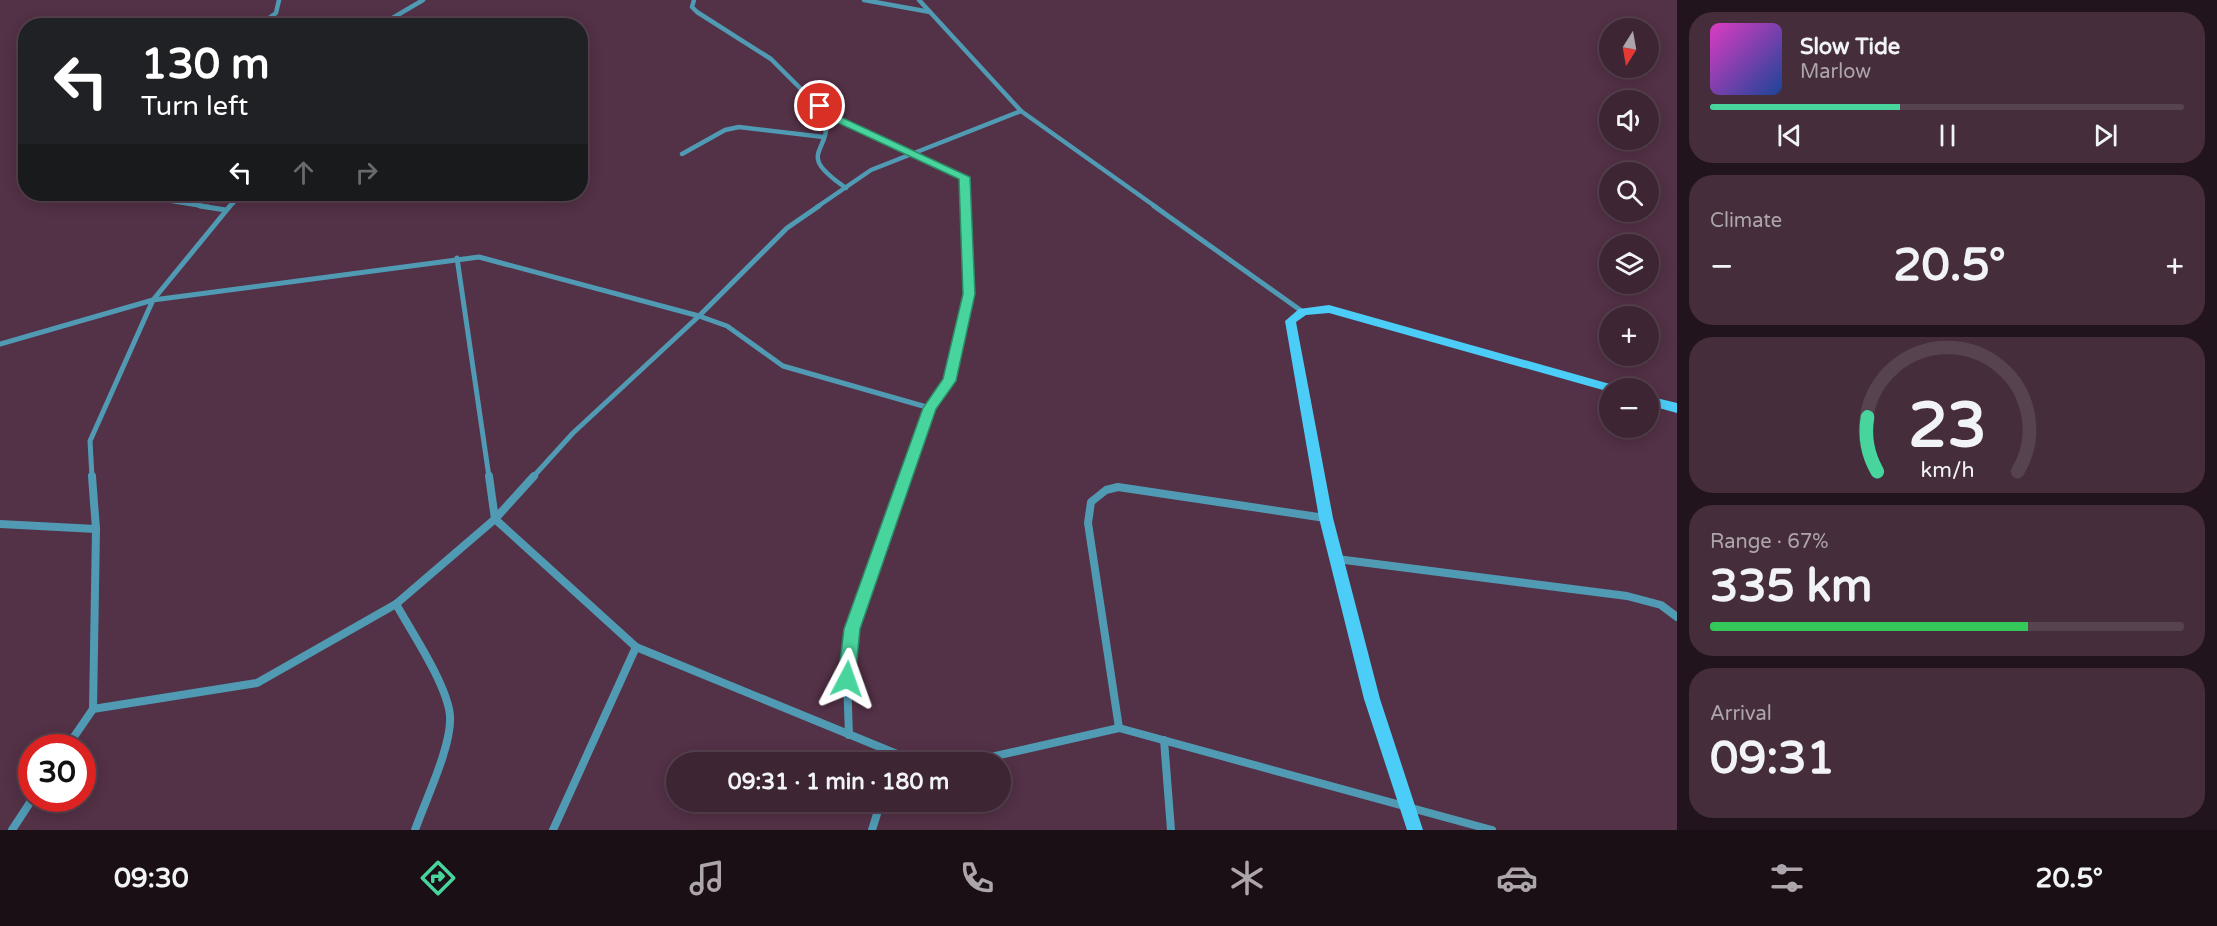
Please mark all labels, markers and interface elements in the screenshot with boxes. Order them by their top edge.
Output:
north arrow [1599,18,1659,78]
map controls [1599,18,1659,438]
text: Slow Tide [1800,34,1900,60]
text: 130 m [141,39,270,90]
icon: left [42,42,120,120]
text: Marlow [1800,60,1871,84]
pin [794,80,845,131]
icon: arrive [803,89,836,122]
text: Turn left [141,90,248,123]
button: sound [1599,90,1659,150]
icon: previous [1773,119,1806,152]
icon: pause [1931,119,1964,152]
icon: next [2089,119,2122,152]
icon: left [224,156,257,189]
icon: ahead [287,156,320,189]
icon: right [350,156,383,189]
button: search [1599,162,1659,222]
text: Climate [1710,209,1782,233]
button: layers [1599,234,1659,294]
text: 20.5° [1893,239,2006,293]
text: − [1710,247,1734,286]
text: + [2165,247,2184,286]
button: + [1599,306,1659,366]
button: − [1599,378,1659,438]
text: 23 [1908,389,1986,464]
text: km/h [1920,457,1974,483]
text: Range · 67% [1710,530,1829,554]
text: 335 km [1710,560,1872,614]
position arrow [815,647,879,711]
text: Arrival [1710,702,1772,726]
text: 09:31 [1710,732,1835,786]
speed limit sign: 30 [18,734,96,812]
text: 09:31 · 1 min · 180 m [728,769,949,795]
icon: directions [417,857,459,899]
icon: music [686,857,728,899]
icon: phone [956,857,998,899]
icon: climate [1226,857,1268,899]
icon: car [1496,857,1538,899]
icon: filters [1766,857,1808,899]
text: 09:30 [114,862,189,895]
text: 20.5° [2035,862,2103,895]

